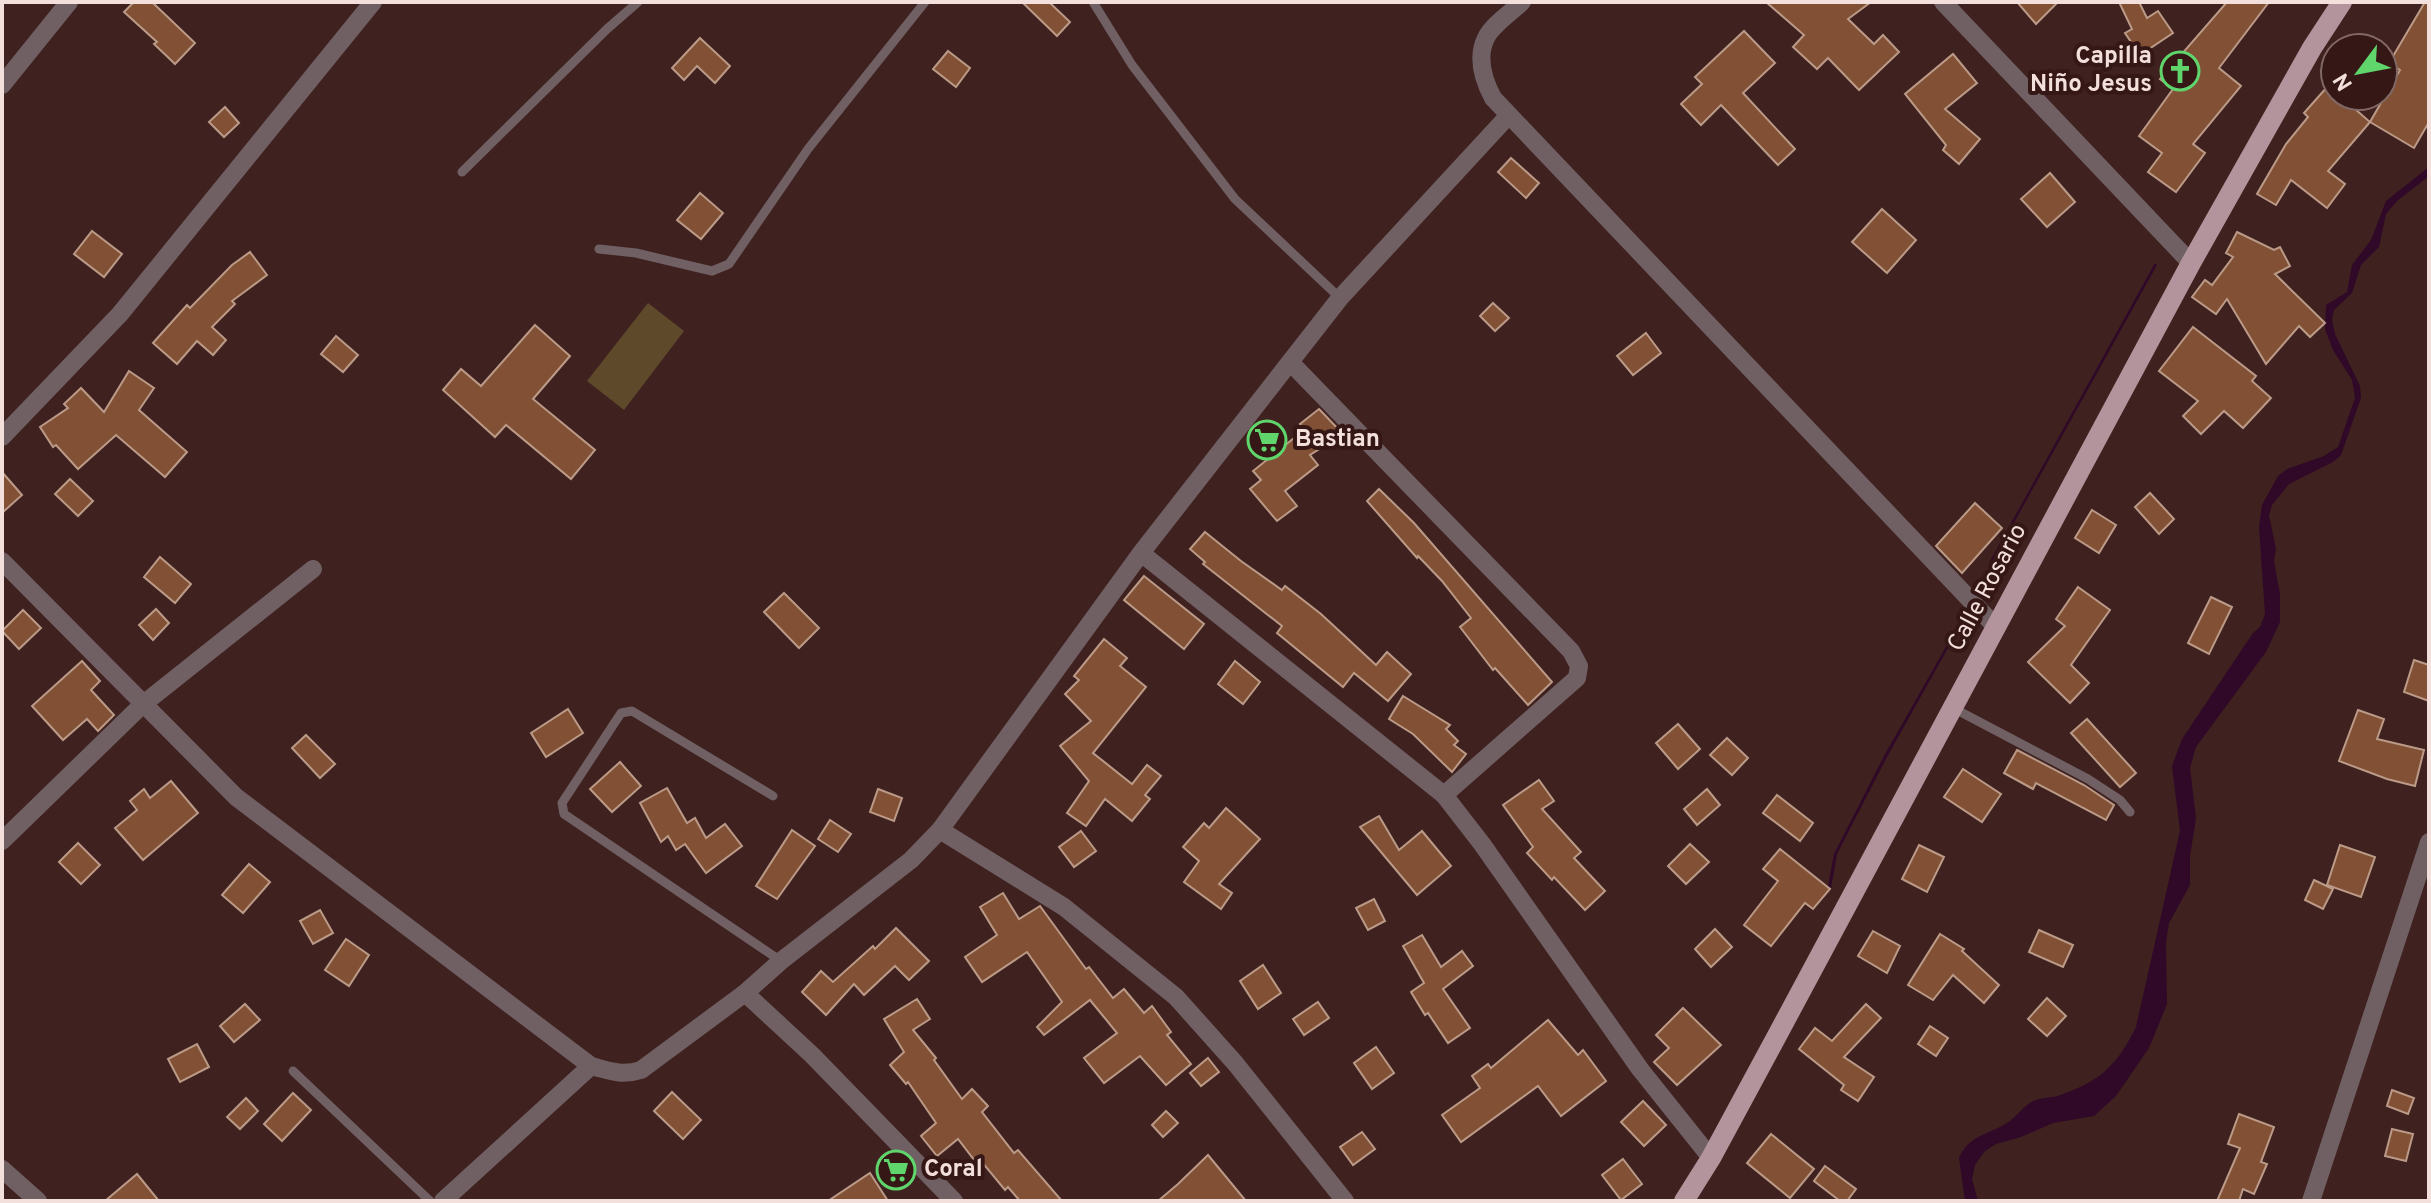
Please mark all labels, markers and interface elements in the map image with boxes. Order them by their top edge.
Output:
north arrow [2319,32,2399,112]
place label: Capilla Niño Jesus [2030,42,2152,100]
church icon: Capilla Niño Jesus [2159,50,2201,92]
text: N [2329,67,2360,95]
supermarket icon: Bastian [1246,419,1288,461]
place label: Bastian [1295,425,1380,455]
street label: Calle Rosario [1942,519,2034,657]
supermarket icon: Coral [875,1149,917,1191]
place label: Coral [924,1155,983,1185]

